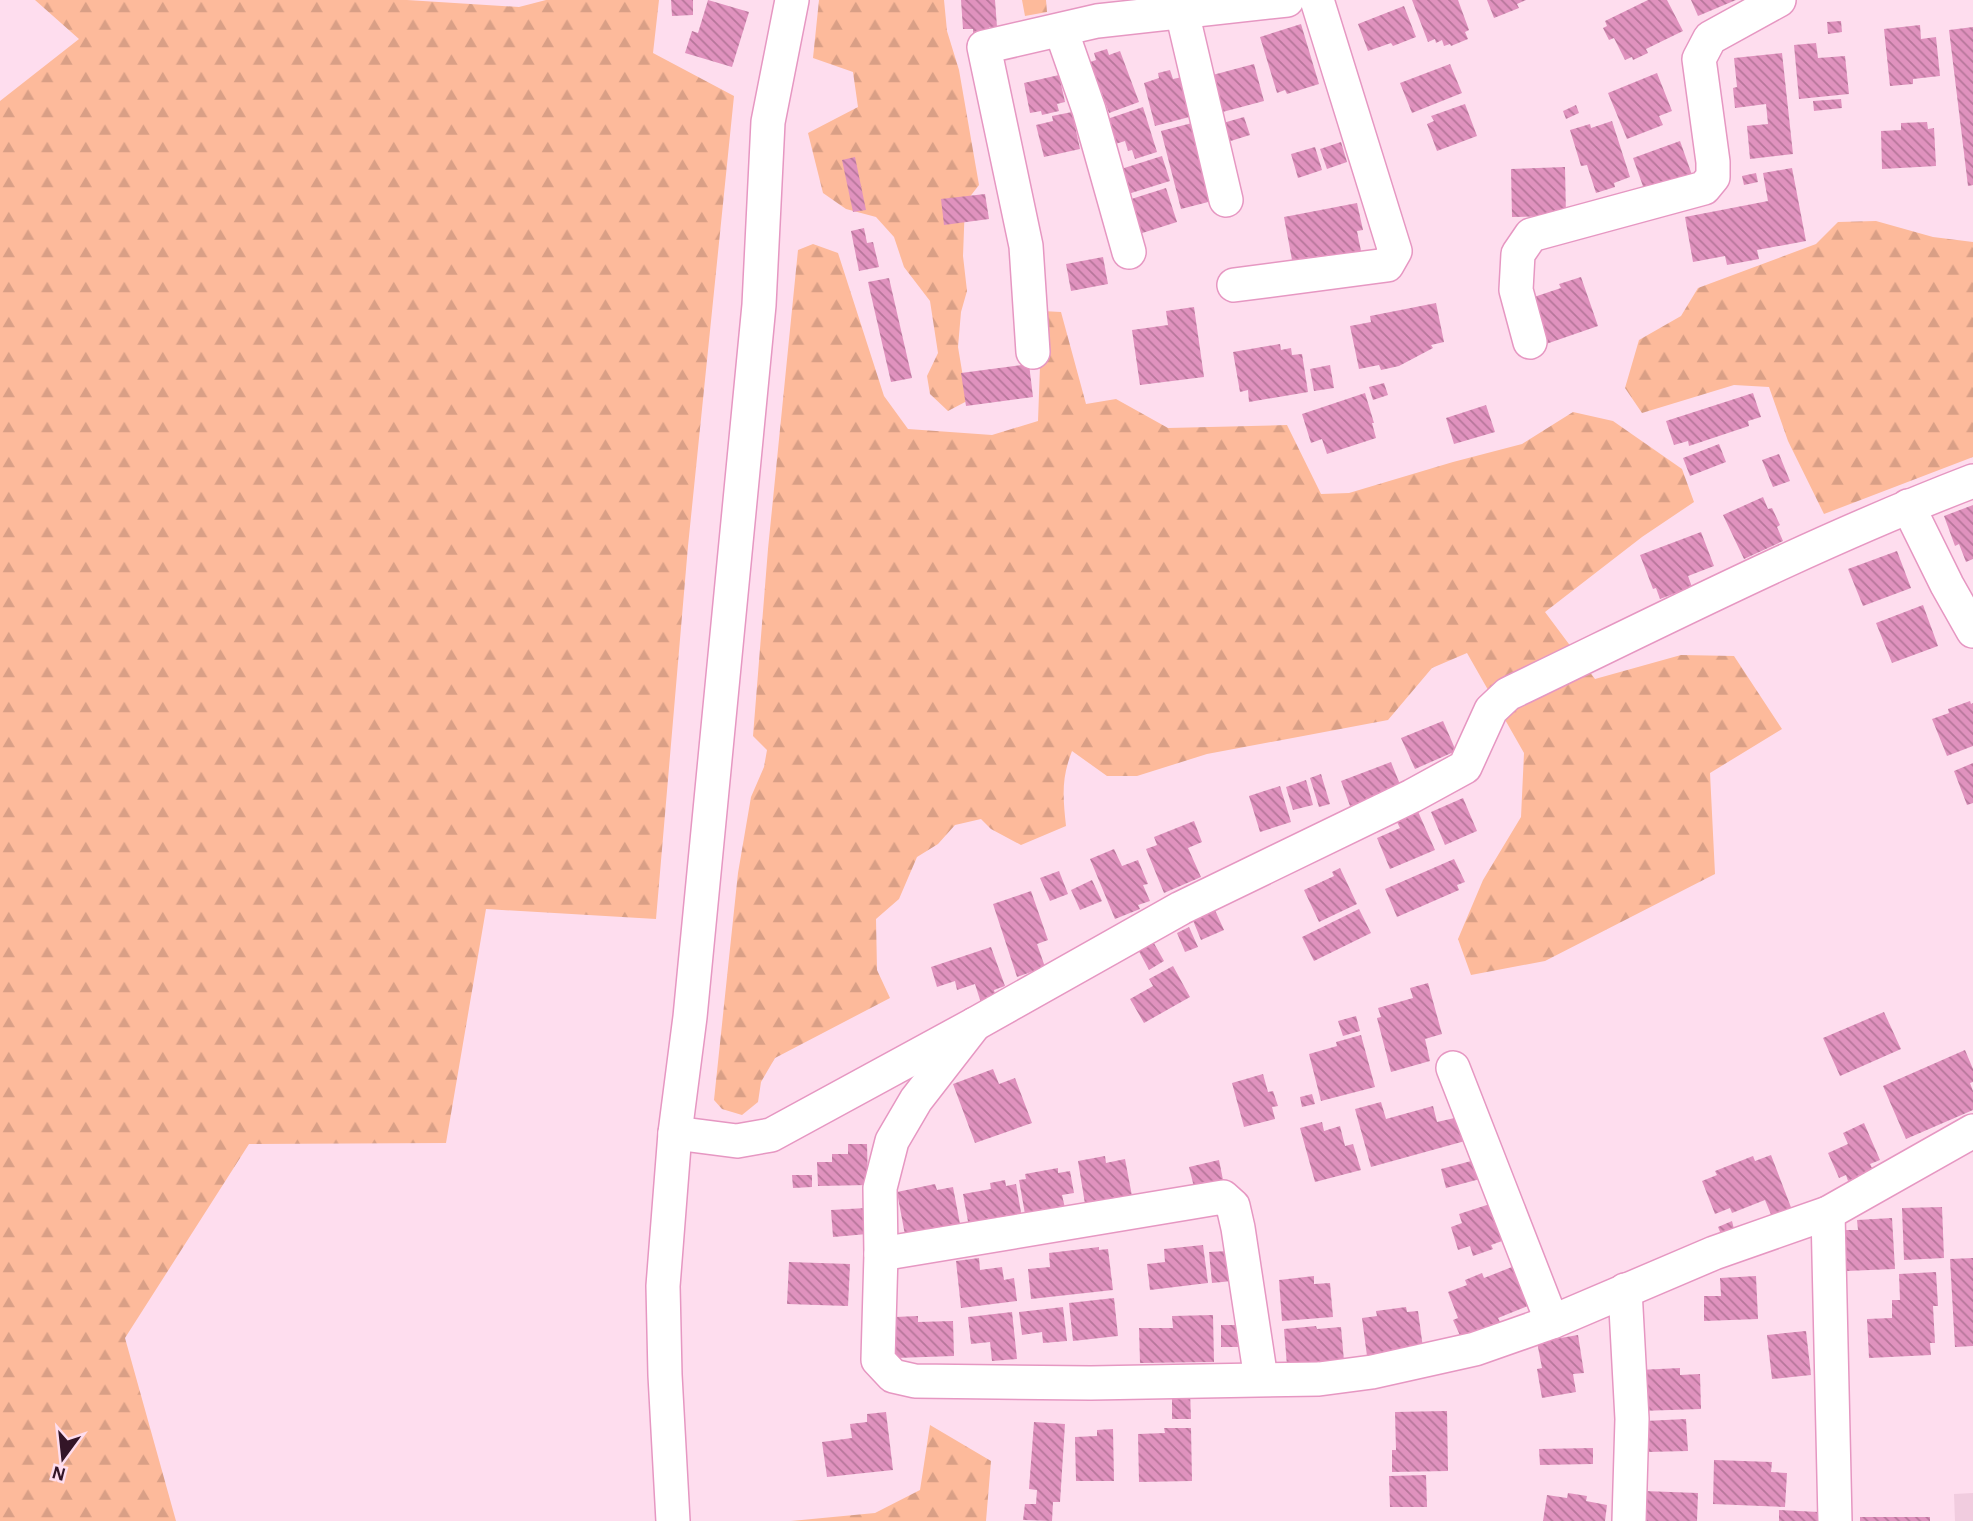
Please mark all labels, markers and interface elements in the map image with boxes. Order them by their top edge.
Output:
north arrow [28,1423,98,1493]
text: N [50,1462,68,1484]

